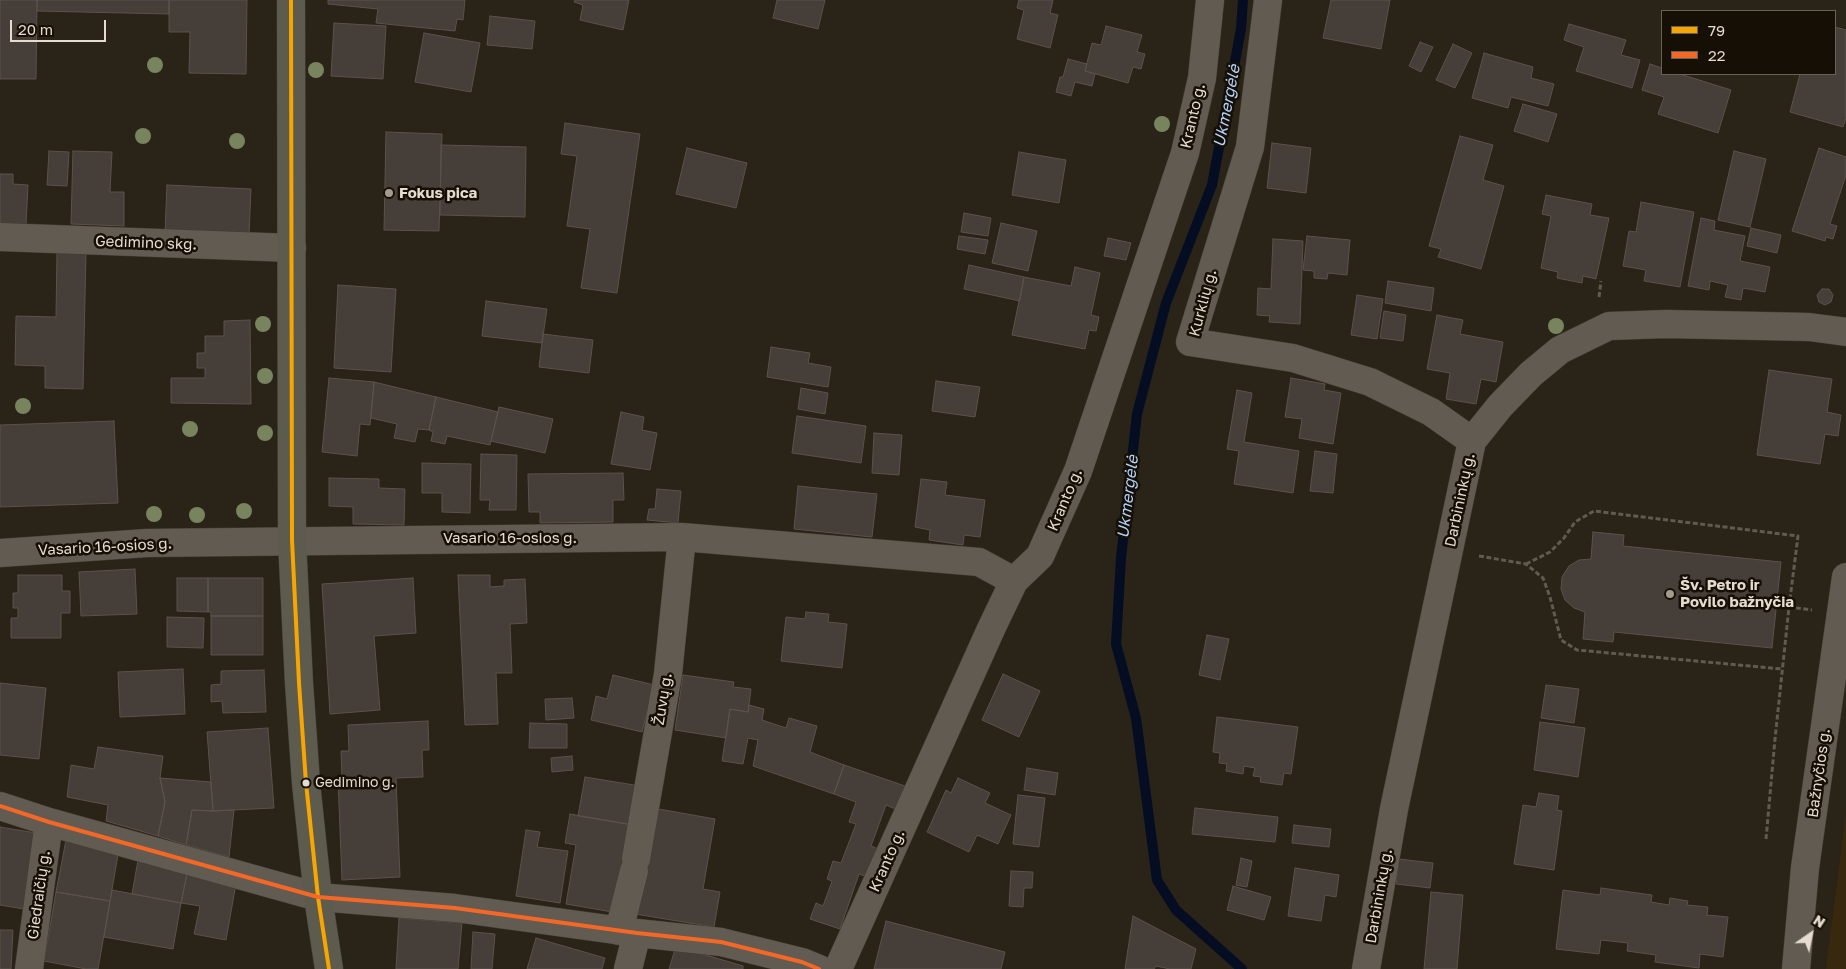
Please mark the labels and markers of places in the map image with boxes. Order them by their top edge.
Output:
place label: Fokus pica [399,184,477,202]
marker: Fokus pica [383,187,395,199]
place label: Šv. Petro ir Povilo bažnyčia [1680,576,1794,611]
marker: Šv. Petro ir Povilo bažnyčia [1664,588,1676,600]
place label: Gedimino g. [315,775,395,791]
marker: Gedimino g. [301,778,311,788]

